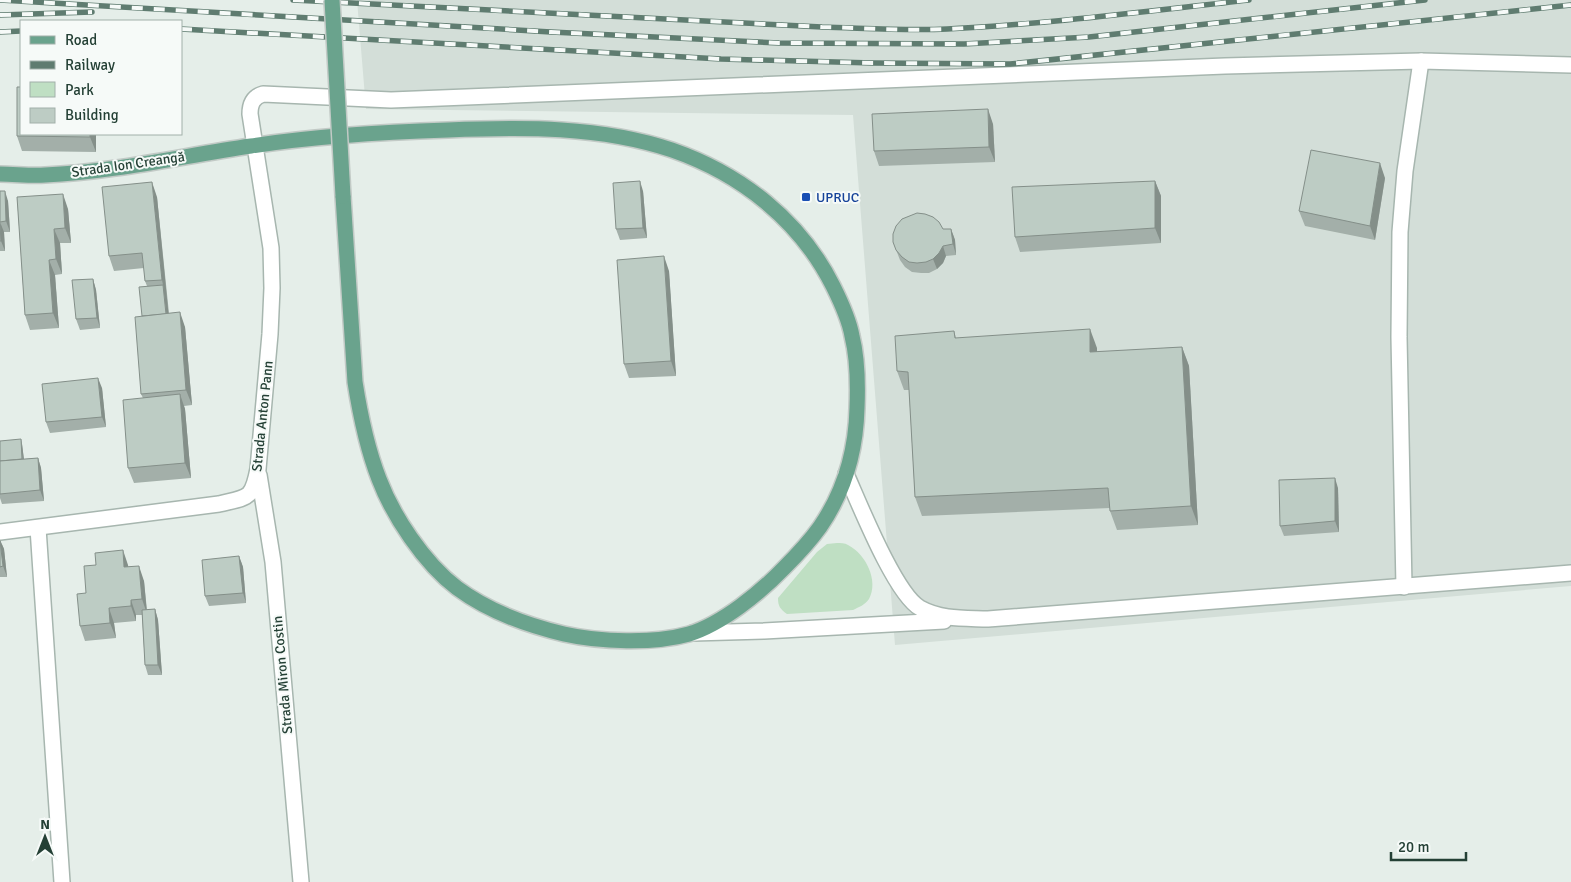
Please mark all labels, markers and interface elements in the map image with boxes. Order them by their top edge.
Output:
legend [20,20,182,135]
text: Road [65,31,97,49]
text: Railway [65,56,115,74]
text: Park [65,81,94,99]
text: Building [65,106,119,124]
street label: Strada Ion Creangă [70,148,186,181]
place label: UPRUC [816,189,859,206]
marker: UPRUC [800,191,812,203]
street label: Strada Anton Pann [248,360,277,472]
street label: Strada Miron Costin [269,615,296,735]
north arrow [20,812,70,862]
text: N [40,816,50,833]
scale bar [1391,830,1466,862]
text: 20 m [1398,838,1429,856]

